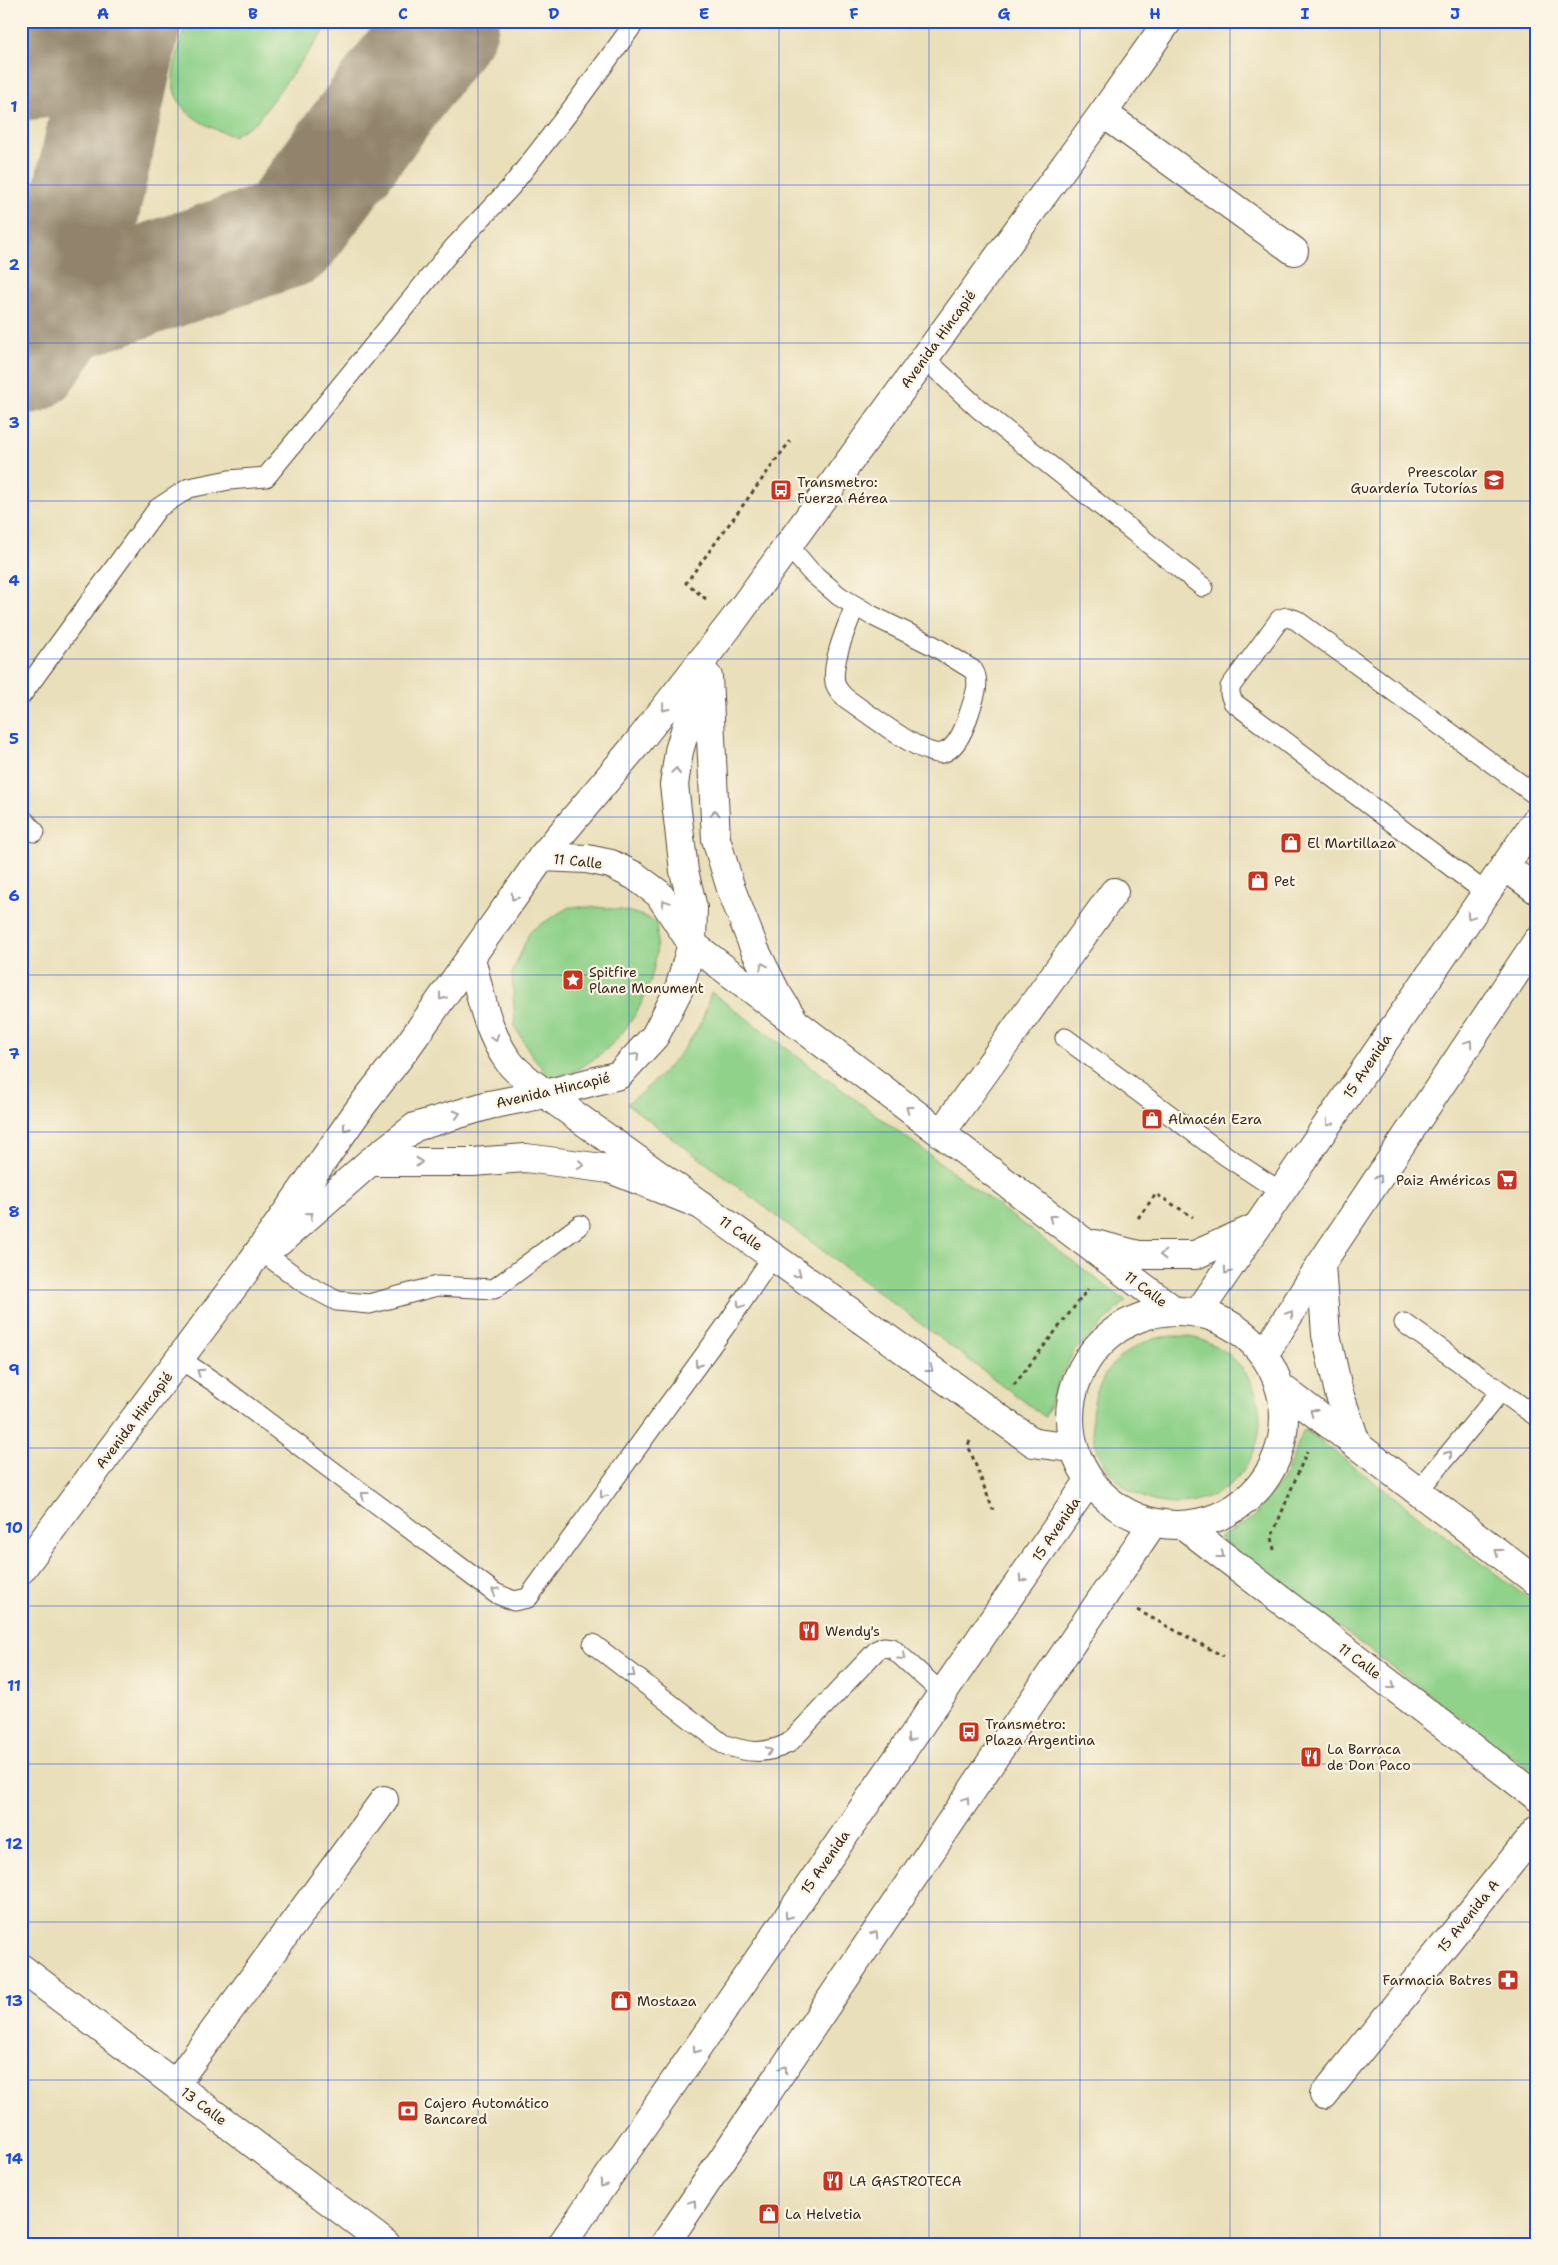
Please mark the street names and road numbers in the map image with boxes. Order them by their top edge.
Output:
street label: Avenida Hincapié [896,286,980,392]
street label: 11 Calle [553,849,604,873]
street label: 15 Avenida [1339,1030,1395,1102]
street label: Avenida Hincapié [494,1068,612,1112]
street label: 11 Calle [716,1212,766,1255]
street label: 11 Calle [1121,1267,1171,1311]
street label: Avenida Hincapié [92,1368,176,1472]
street label: 15 Avenida [1028,1493,1084,1565]
street label: 11 Calle [1335,1639,1385,1683]
street label: 15 Avenida [796,1826,854,1897]
street label: 15 Avenida A [1433,1876,1503,1956]
street label: 13 Calle [177,2083,231,2129]

